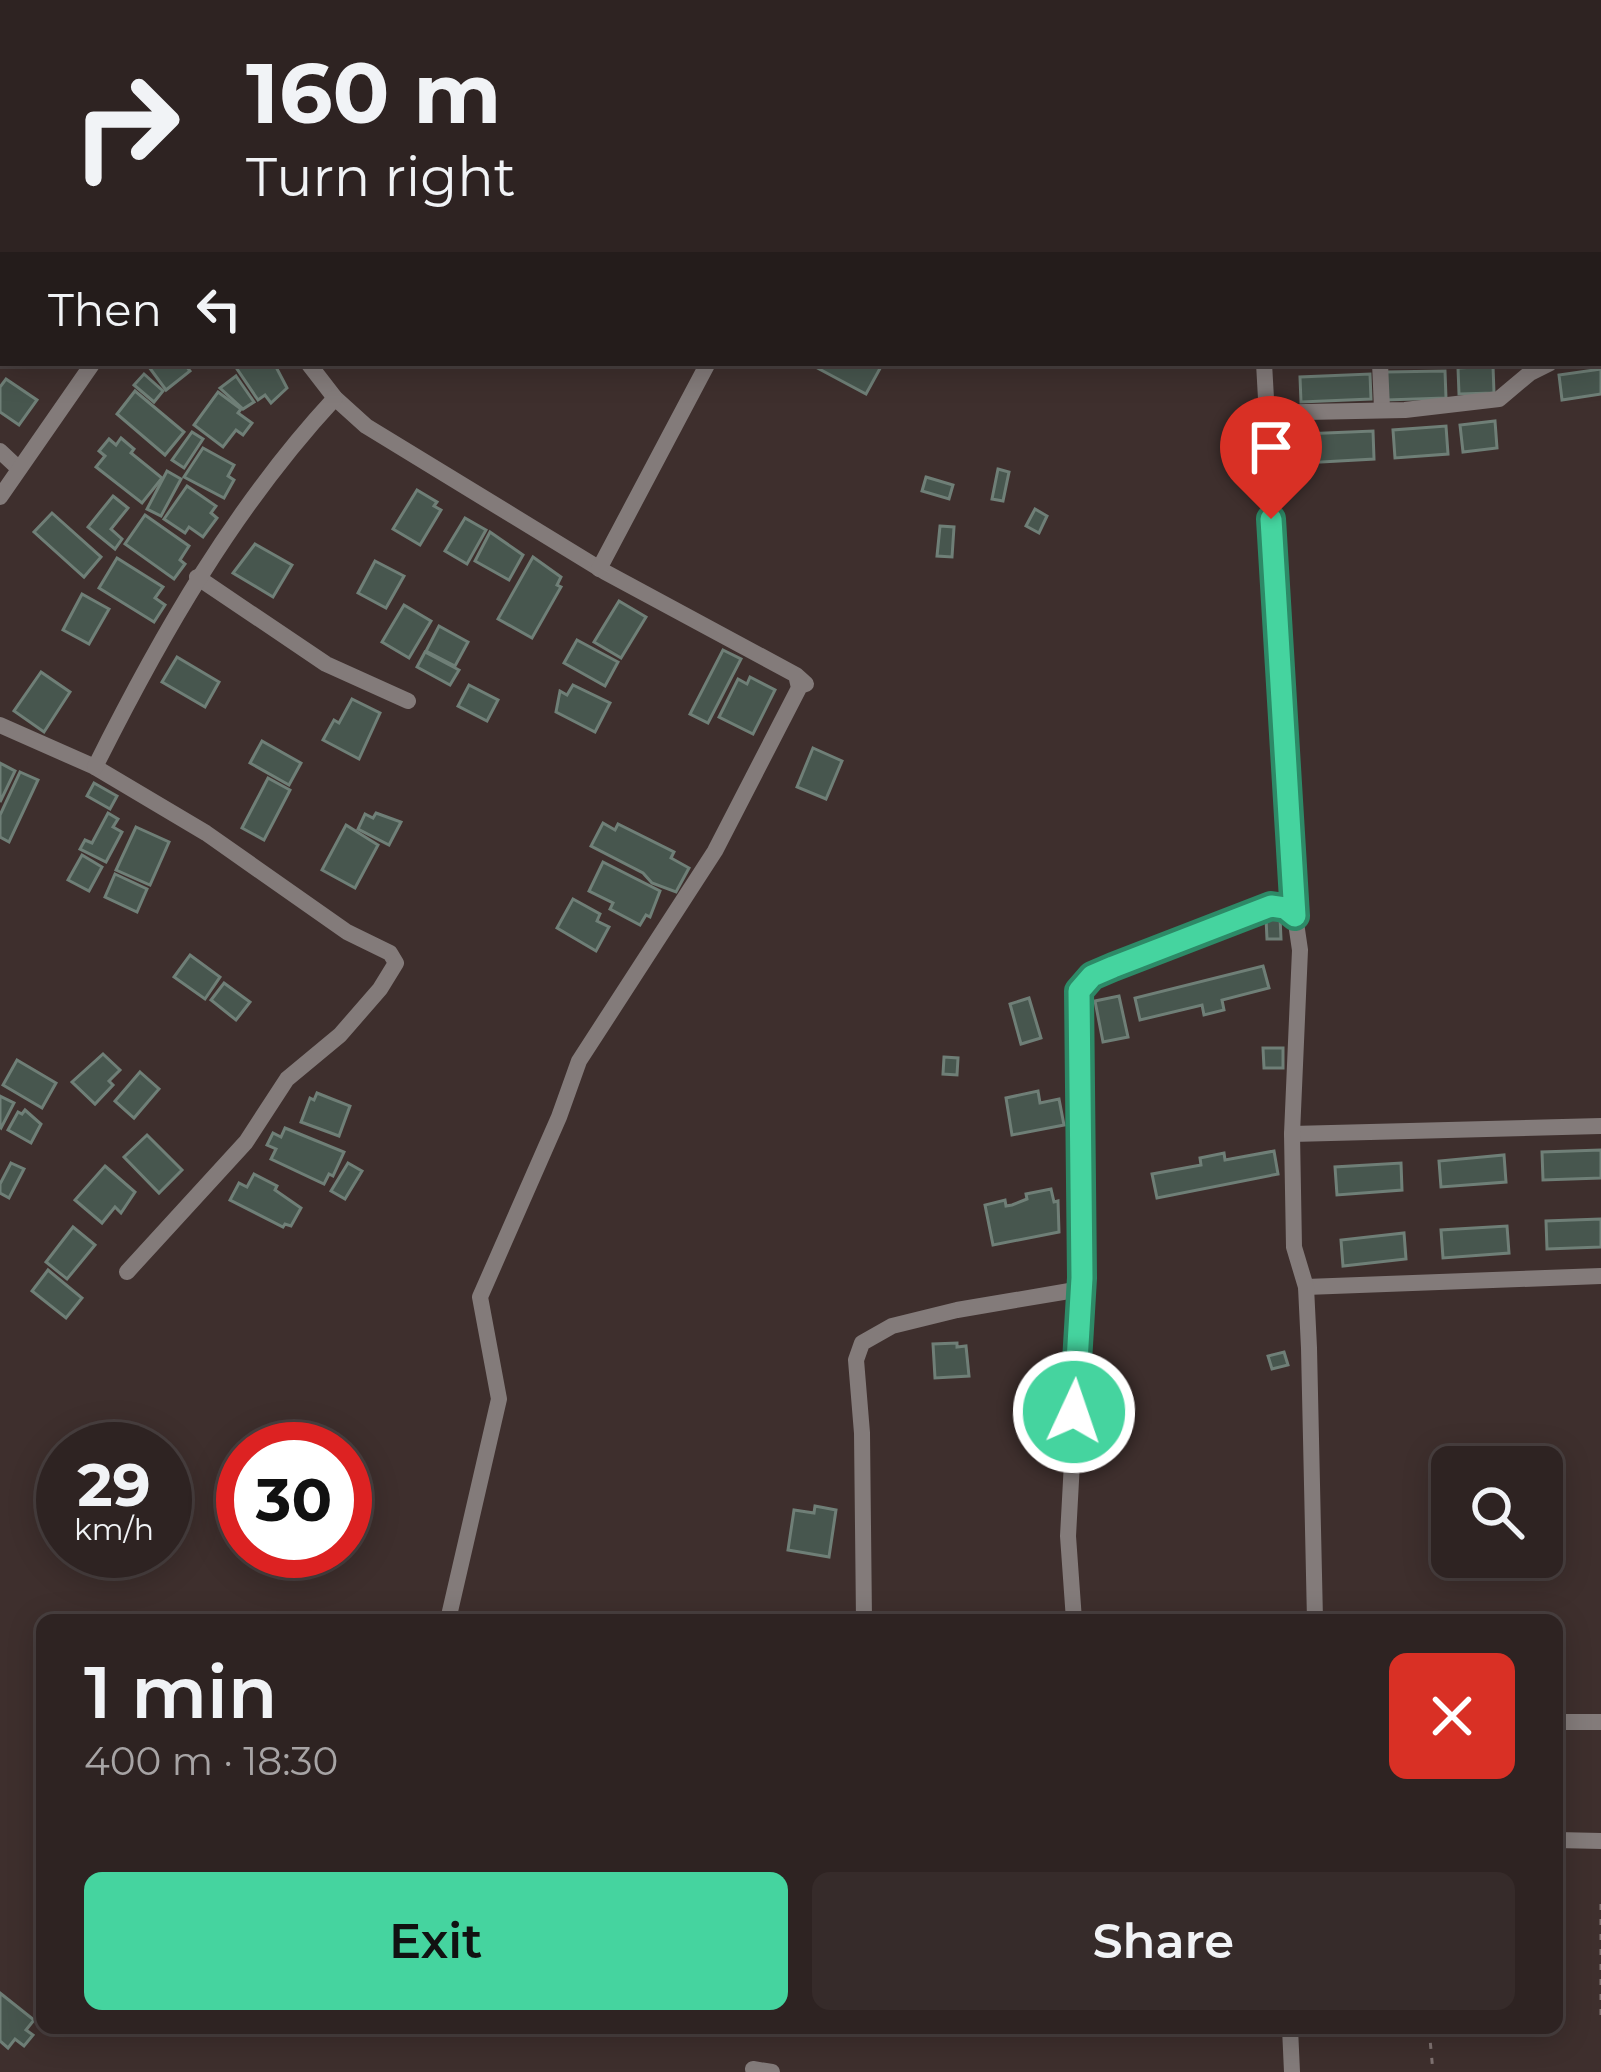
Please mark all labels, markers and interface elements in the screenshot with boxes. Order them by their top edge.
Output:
text: 160 m [246,42,501,144]
icon: right [48,48,204,204]
text: Turn right [246,144,516,210]
icon: left [186,276,252,342]
text: Then [48,282,162,337]
pin [1220,396,1322,519]
icon: arrive [1238,414,1304,480]
position arrow [1011,1349,1137,1475]
speed limit sign: 30 [216,1422,372,1578]
map controls [1431,1446,1563,1578]
button: search [1431,1446,1563,1578]
text: 29 [77,1448,151,1521]
text: km/h [74,1511,154,1548]
text: 1 min [84,1648,277,1736]
button: close [1389,1653,1515,1779]
text: 400 m · 18:30 [84,1737,338,1785]
button: Exit [84,1872,788,2010]
button: Share [812,1872,1515,2010]

